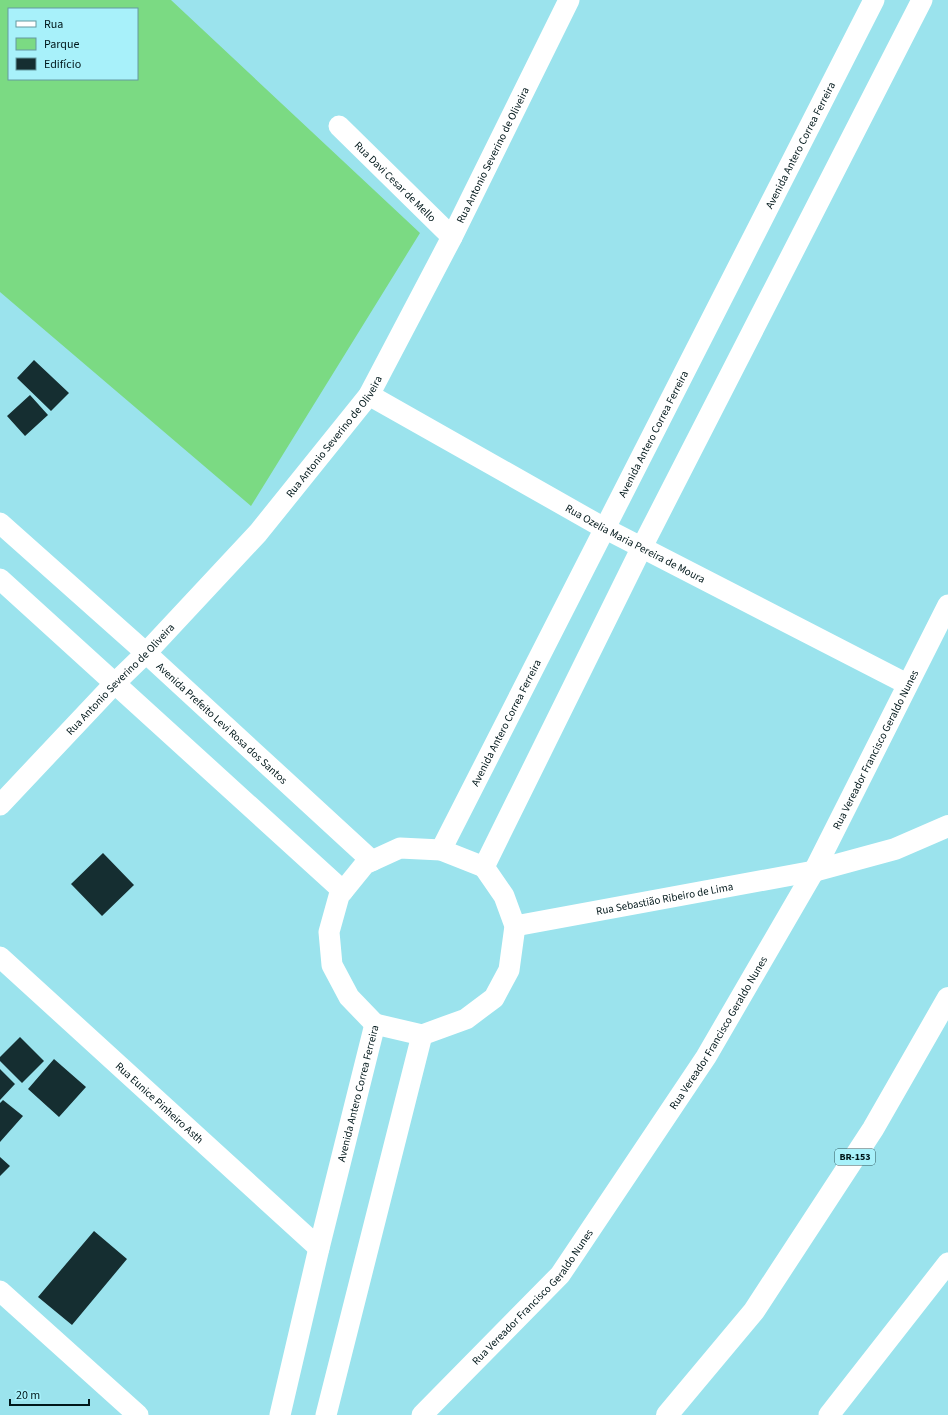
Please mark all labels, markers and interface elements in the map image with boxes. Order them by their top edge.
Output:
legend [8,8,138,80]
text: Rua [44,16,63,33]
text: Parque [44,36,80,53]
text: Edifício [44,56,81,73]
street label: Avenida Antero Correa Ferreira [761,79,839,211]
street label: Rua Antonio Severino de Oliveira [453,84,532,226]
street label: Rua Davi Cesar de Mello [351,138,440,225]
street label: Avenida Antero Correa Ferreira [614,368,692,500]
street label: Rua Antonio Severino de Oliveira [282,373,385,500]
street label: Rua Ozelia Maria Pereira de Moura [563,500,708,586]
street label: Rua Antonio Severino de Oliveira [62,620,178,738]
street label: Avenida Antero Correa Ferreira [467,657,544,789]
street label: Avenida Prefeito Levi Rosa dos Santos [153,659,291,788]
street label: Rua Vereador Francisco Geraldo Nunes [829,667,922,832]
street label: Rua Sebastião Ribeiro de Lima [595,879,734,918]
street label: Rua Vereador Francisco Geraldo Nunes [666,953,771,1112]
street label: Avenida Antero Correa Ferreira [333,1023,382,1163]
street label: Rua Eunice Pinheiro Asth [112,1058,207,1147]
road number: BR-153 [835,1149,875,1165]
street label: Rua Vereador Francisco Geraldo Nunes [468,1226,596,1368]
scale bar [10,1381,89,1407]
text: 20 m [16,1387,40,1404]

